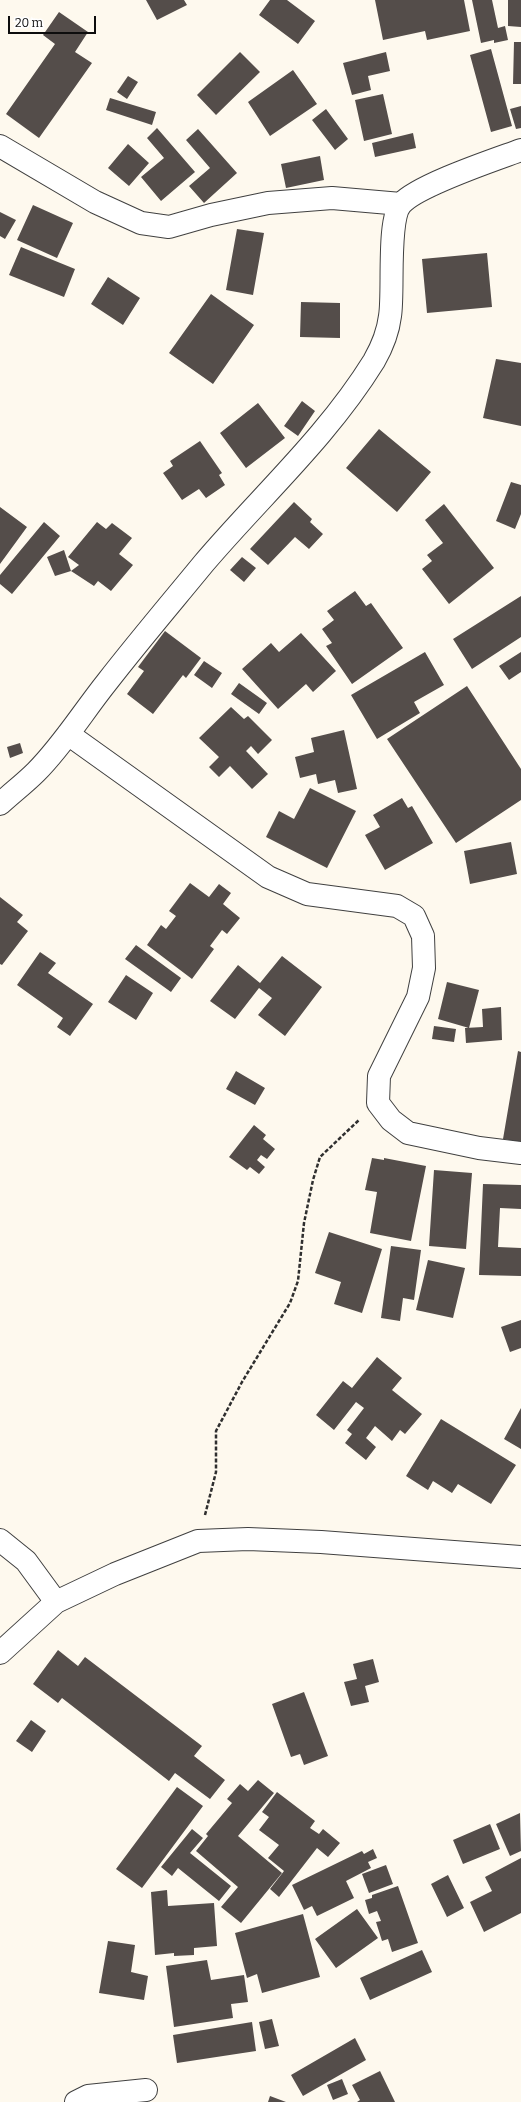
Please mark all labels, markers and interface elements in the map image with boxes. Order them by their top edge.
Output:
scale bar [10,8,98,34]
text: 20 m [15,16,43,30]

